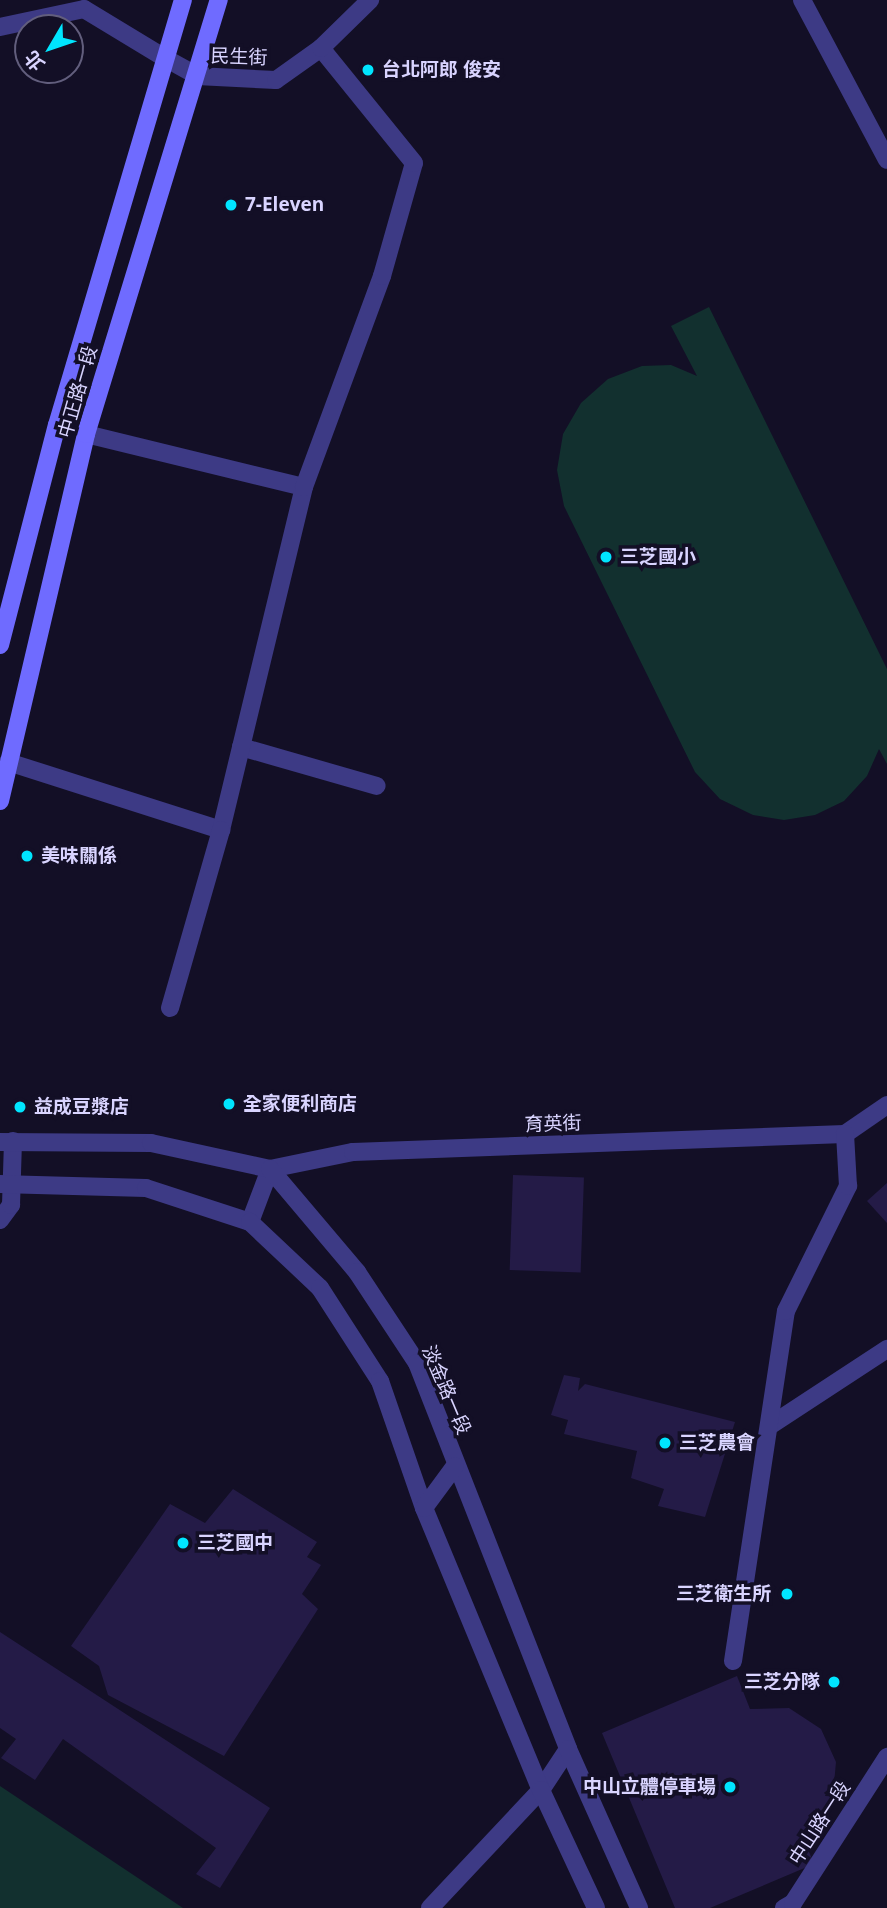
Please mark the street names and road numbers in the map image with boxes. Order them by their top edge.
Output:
street label: 民生街 [210,45,268,69]
street label: 中正路一段 [54,343,102,441]
street label: 育英街 [524,1112,582,1136]
street label: 淡金路一段 [417,1342,475,1438]
street label: 中山路一段 [785,1777,855,1869]

